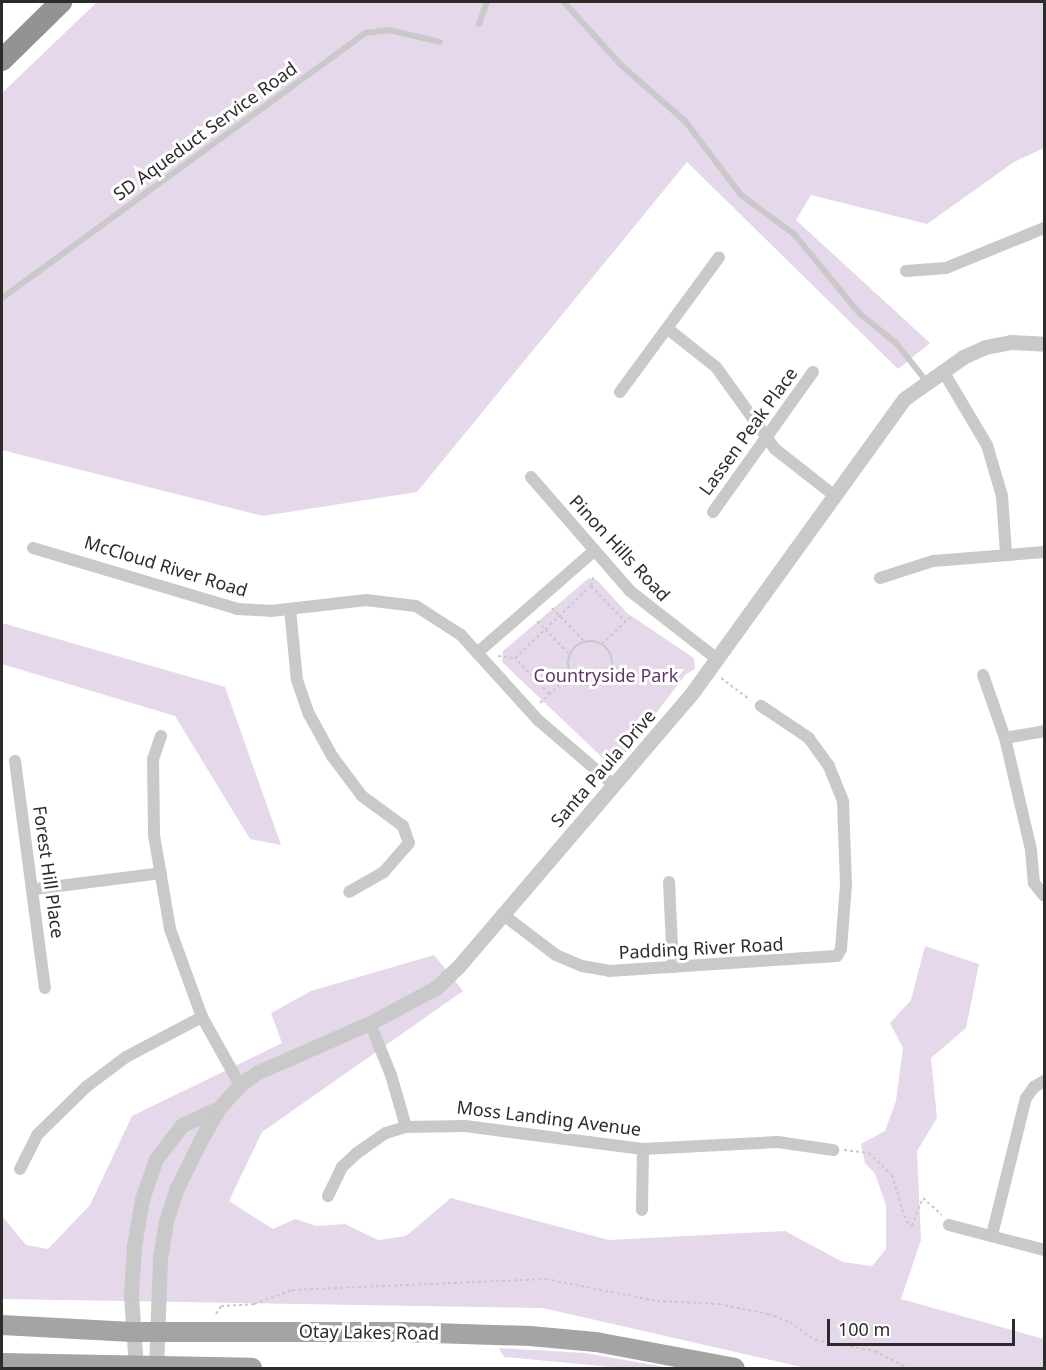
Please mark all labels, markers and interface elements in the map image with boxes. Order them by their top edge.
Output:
street label: SD Aqueduct Service Road [109,57,301,205]
street label: Lassen Peak Place [694,363,802,499]
street label: Pinon Hills Road [565,490,675,606]
street label: McCloud River Road [82,531,250,601]
park label: Countryside Park [534,664,678,686]
street label: Santa Paula Drive [546,705,660,831]
street label: Forest Hill Place [29,804,69,940]
street label: Padding River Road [618,933,784,963]
street label: Moss Landing Avenue [456,1096,642,1140]
scale bar [830,1307,1018,1345]
text: 100 m [838,1317,890,1341]
street label: Otay Lakes Road [299,1320,439,1344]

